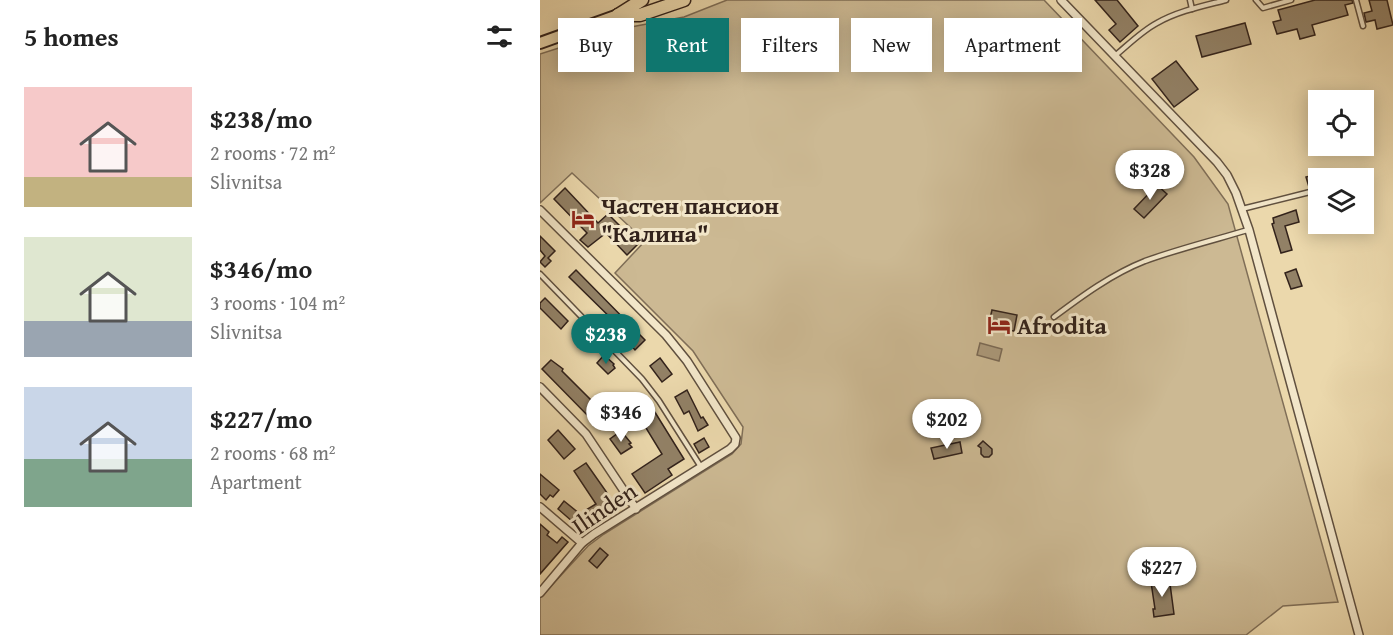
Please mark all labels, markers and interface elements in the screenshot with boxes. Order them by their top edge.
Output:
text: 5 homes [24,17,119,56]
chip: Buy [558,18,634,72]
chip: Rent [646,18,729,72]
chip: Filters [741,18,839,72]
chip: New [851,18,932,72]
chip: Apartment [944,18,1082,72]
icon: filters [483,20,516,53]
map controls [1308,90,1374,234]
button: locate [1308,90,1374,156]
text: $238/mo [210,99,312,138]
icon: home [72,111,144,183]
text: 2 rooms · 72 m² [210,138,336,167]
pin: $328 [1114,150,1186,201]
text: $328 [1129,155,1171,184]
text: Slivnitsa [210,167,282,196]
button: layers [1308,168,1374,234]
place label: Частен пансион "Калина" [601,188,779,251]
hotel icon: Частен пансион "Калина" [570,206,596,232]
text: $346/mo [210,249,312,288]
icon: home [72,261,144,333]
text: 3 rooms · 104 m² [210,288,345,317]
place label: Afrodita [1017,308,1107,343]
hotel icon: Afrodita [986,312,1012,338]
pin: $238 [570,314,642,365]
text: Slivnitsa [210,317,282,346]
text: $238 [585,319,627,348]
pin: $346 [585,392,657,443]
text: $346 [600,397,642,426]
text: $227/mo [210,399,312,438]
pin: $202 [911,399,983,450]
text: $202 [926,404,968,433]
icon: home [72,411,144,483]
text: 2 rooms · 68 m² [210,438,336,467]
text: Apartment [210,467,302,496]
street label: Ilinden [564,473,644,543]
pin: $227 [1126,547,1198,598]
text: $227 [1141,552,1183,581]

